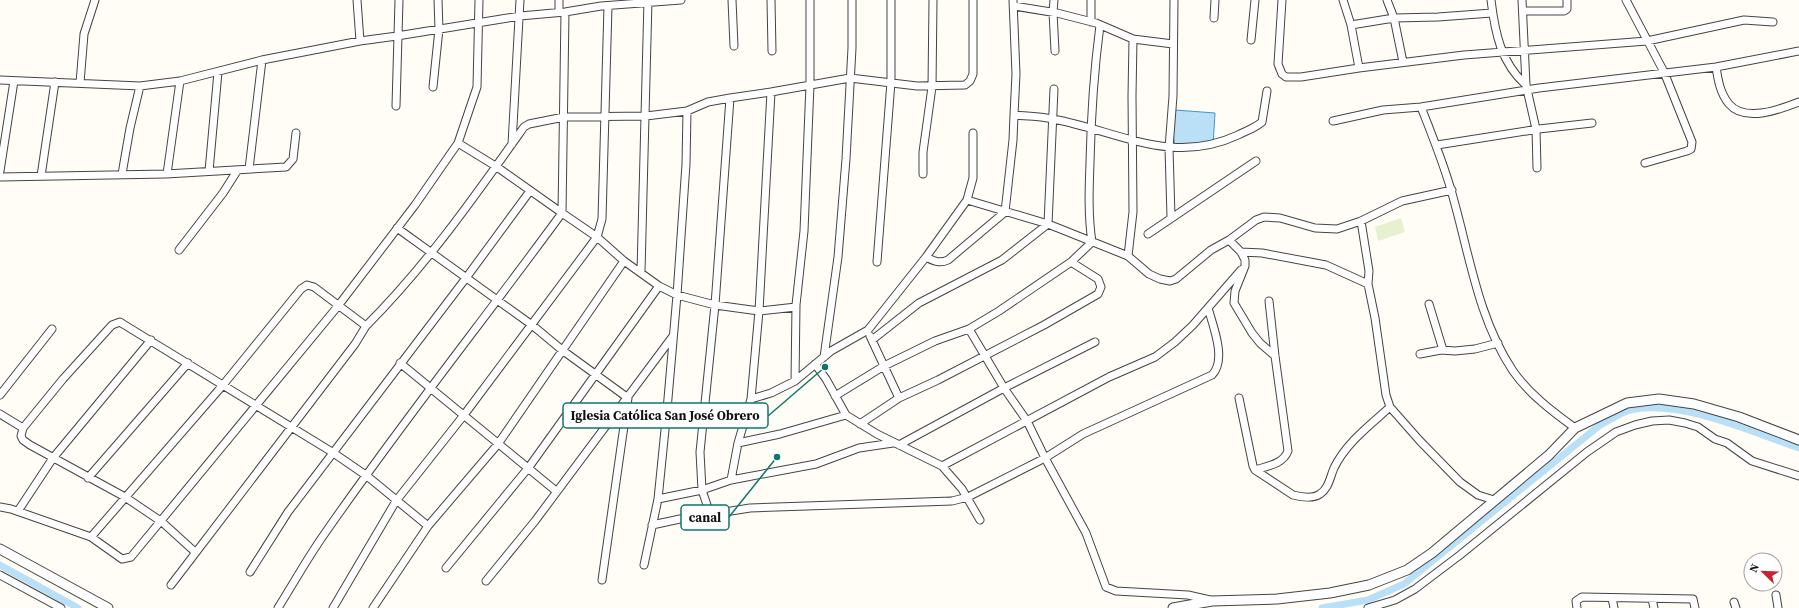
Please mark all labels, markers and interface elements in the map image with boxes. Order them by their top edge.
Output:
callout: Iglesia Católica San José Obrero [563,403,768,428]
text: Iglesia Católica San José Obrero [570,407,760,424]
callout: canal [681,505,729,530]
text: canal [689,509,721,526]
north arrow [1743,552,1783,592]
text: N [1746,562,1763,575]

